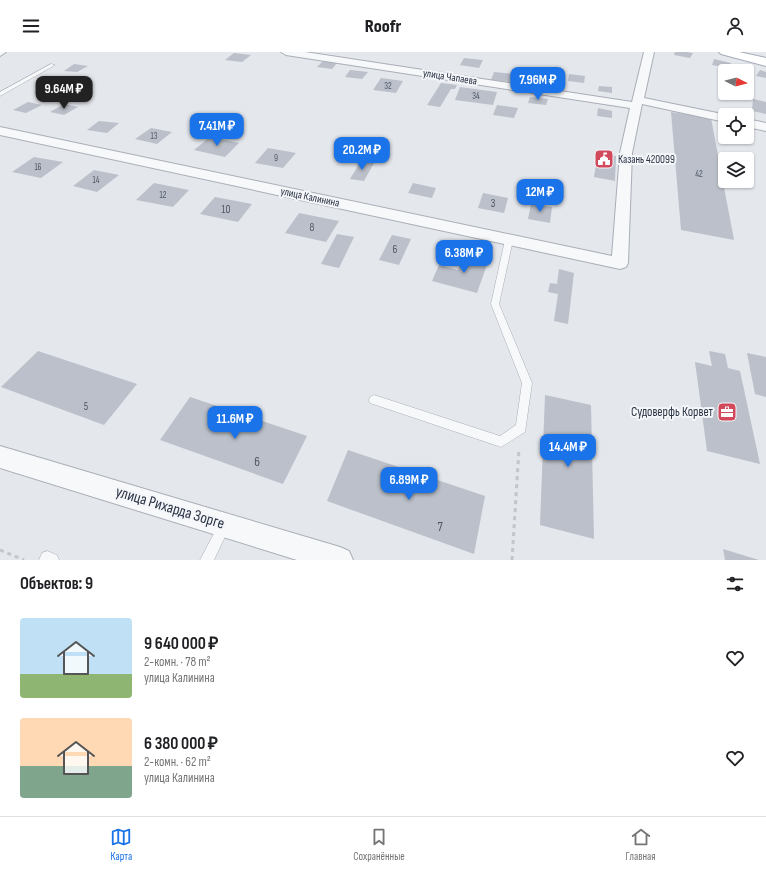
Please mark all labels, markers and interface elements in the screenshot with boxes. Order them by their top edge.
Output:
icon: menu [20,15,42,37]
icon: person [724,15,746,37]
text: Roofr [365,16,401,37]
north arrow [718,64,754,100]
map controls [718,64,754,188]
street label: улица Чапаева [422,66,478,88]
pin: 7.96M ₽ [501,67,575,101]
text: 7.96M ₽ [519,72,557,88]
pin: 9.64M ₽ [27,76,101,110]
text: 9.64M ₽ [45,81,83,97]
house number: 32 [384,81,392,92]
house number: 34 [472,91,480,102]
button: locate [718,108,754,144]
pin: 7.41M ₽ [180,113,254,147]
text: 7.41M ₽ [199,118,235,134]
house number: 13 [151,131,158,142]
pin: 20.2M ₽ [325,137,399,171]
text: 20.2M ₽ [343,142,381,158]
public building icon: Казань 420099 [593,148,615,170]
button: layers [718,152,754,188]
house number: 9 [274,153,278,164]
place label: Казань 420099 [618,153,675,166]
house number: 16 [34,162,42,173]
house number: 42 [695,169,703,180]
house number: 14 [93,175,100,186]
pin: 12M ₽ [512,179,568,213]
street label: улица Калинина [279,184,341,210]
text: 12M ₽ [526,184,554,200]
house number: 12 [160,190,167,201]
house number: 3 [491,197,496,210]
house number: 10 [222,203,230,216]
house number: 8 [310,221,315,234]
pin: 6.38M ₽ [427,240,501,274]
house number: 6 [393,243,398,256]
text: 6.38M ₽ [445,245,483,261]
house number: 5 [84,400,88,413]
office icon: Судоверфь Корвет [716,401,738,423]
place label: Судоверфь Корвет [631,404,714,420]
pin: 11.6M ₽ [198,406,272,440]
text: 11.6M ₽ [216,411,254,427]
pin: 14.4M ₽ [531,434,605,468]
text: 14.4M ₽ [549,439,587,455]
house number: 6 [254,454,260,470]
pin: 6.89M ₽ [372,467,446,501]
text: 6.89M ₽ [390,472,428,488]
street label: улица Рихарда Зорге [113,482,227,534]
house number: 7 [437,519,443,535]
icon: filters [724,573,746,595]
text: Объектов: 9 [20,574,93,594]
icon: home [52,634,100,682]
text: 9 640 000 ₽ [144,634,218,654]
icon: heart [724,647,746,669]
text: 2-комн. · 78 m² [144,654,211,670]
text: улица Калинина [144,670,215,686]
icon: home [52,734,100,782]
text: 6 380 000 ₽ [144,734,218,754]
icon: heart [724,747,746,769]
text: 2-комн. · 62 m² [144,754,211,770]
text: улица Калинина [144,770,215,786]
tab: Карта [110,826,132,863]
tab: Сохранённые [353,826,405,863]
tab: Главная [626,826,656,863]

